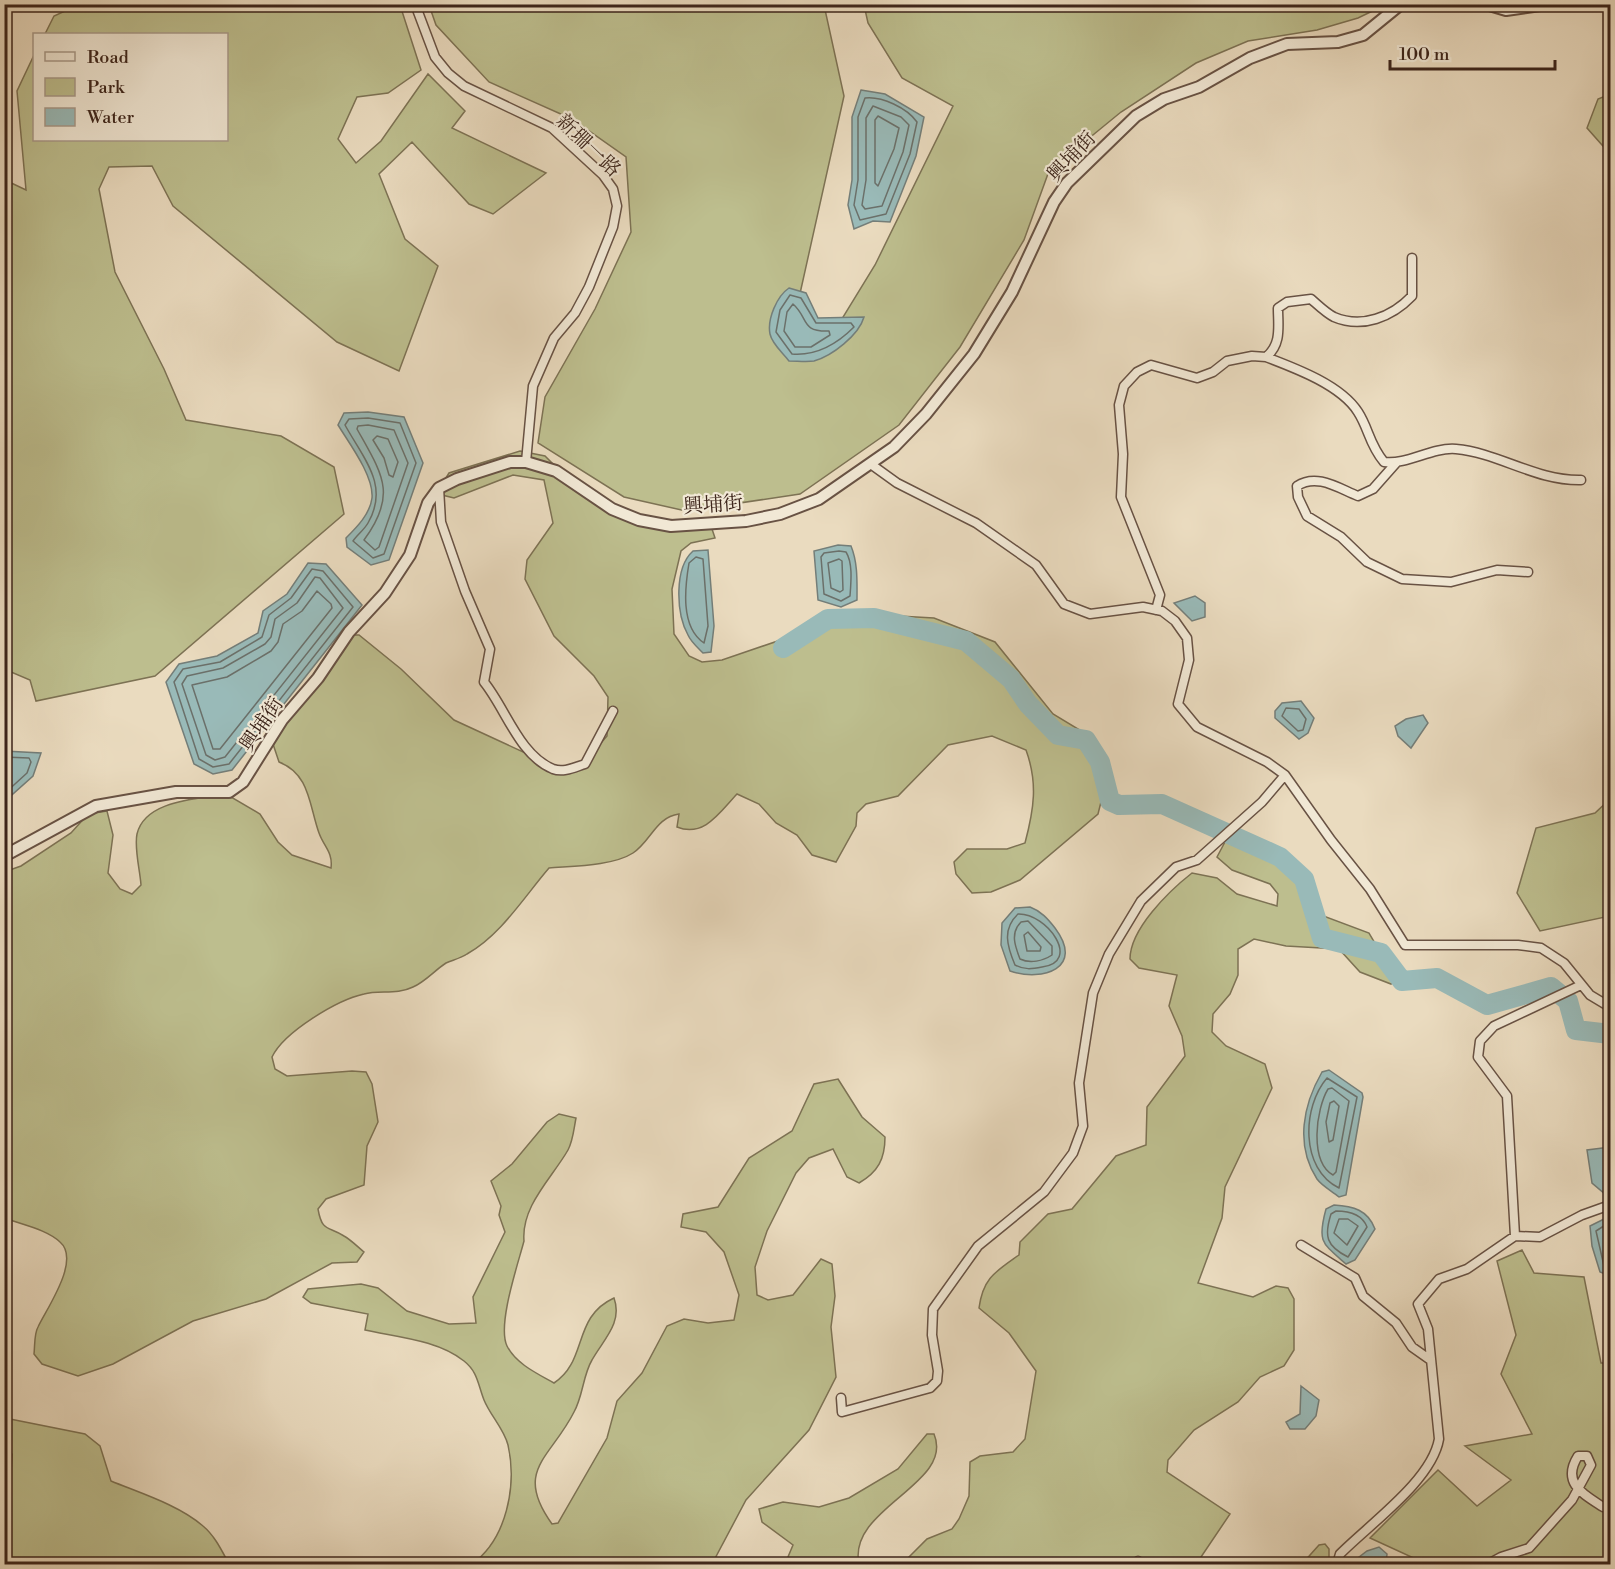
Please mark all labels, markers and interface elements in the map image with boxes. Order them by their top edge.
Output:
legend [33,33,228,141]
scale bar [1390,33,1555,71]
text: 100 m [1399,43,1450,66]
text: Road [87,46,130,69]
text: Park [87,76,126,99]
text: Water [86,106,135,129]
street label: 新珊一路 [551,109,625,183]
street label: 興埔街 [1042,127,1102,187]
street label: 興埔街 [682,491,744,520]
street label: 興埔街 [235,693,289,757]

